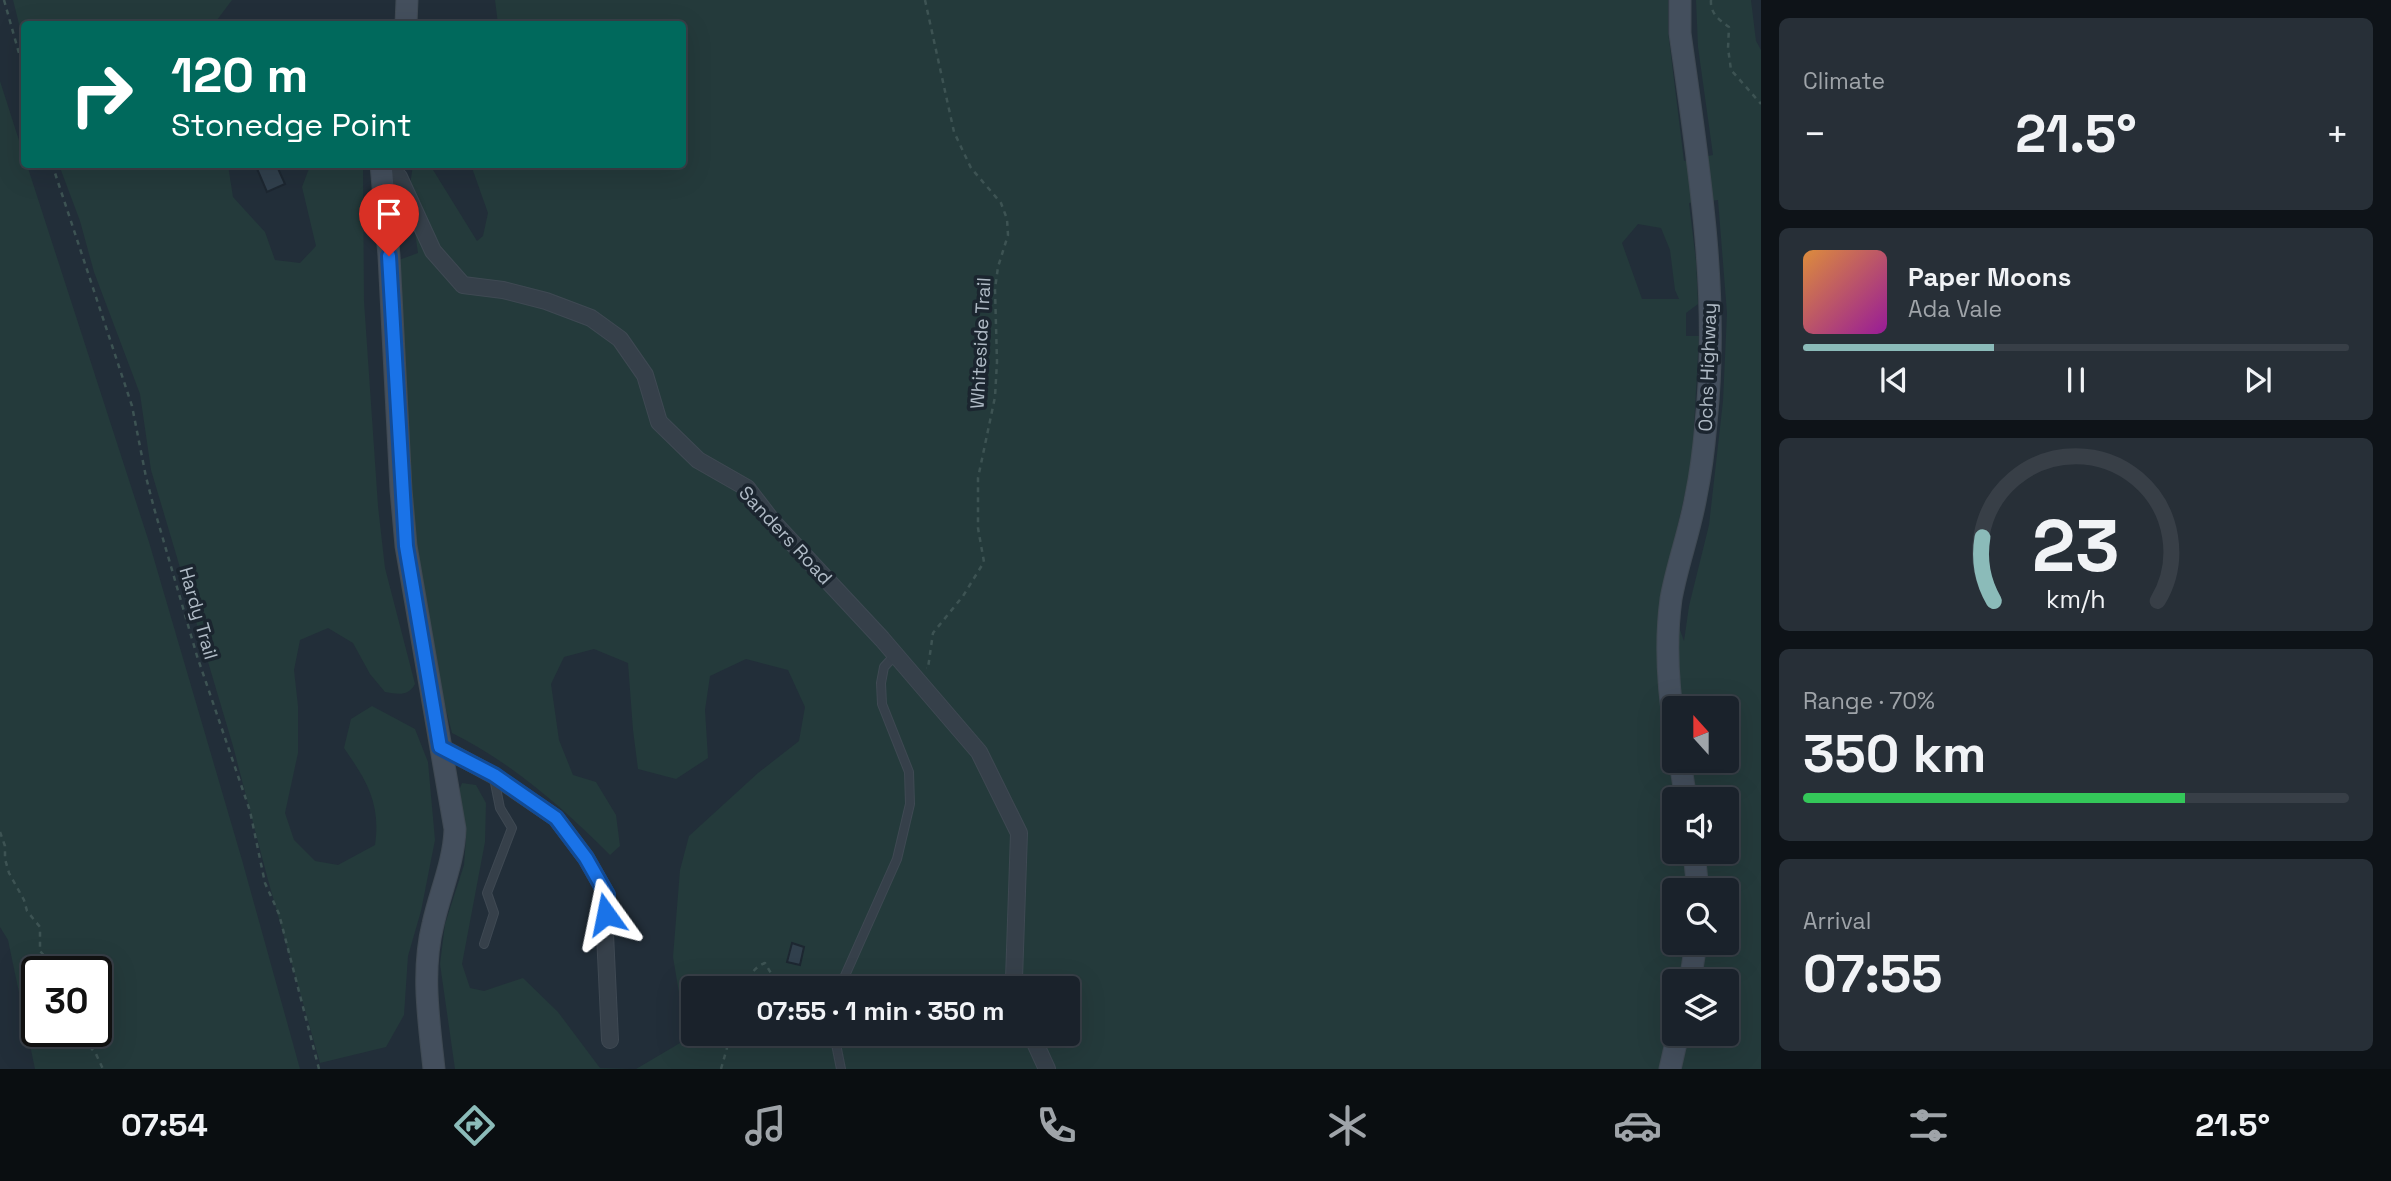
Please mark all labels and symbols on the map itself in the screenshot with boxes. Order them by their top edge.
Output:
pin [359,184,419,256]
street label: Whiteside Trail [965,276,996,410]
street label: Ochs Highway [1693,302,1722,432]
street label: Sanders Road [733,481,838,590]
street label: Hardy Trail [173,564,224,662]
north arrow [1662,696,1740,774]
position arrow [569,877,643,951]
speed limit sign: 30 [21,956,112,1047]

